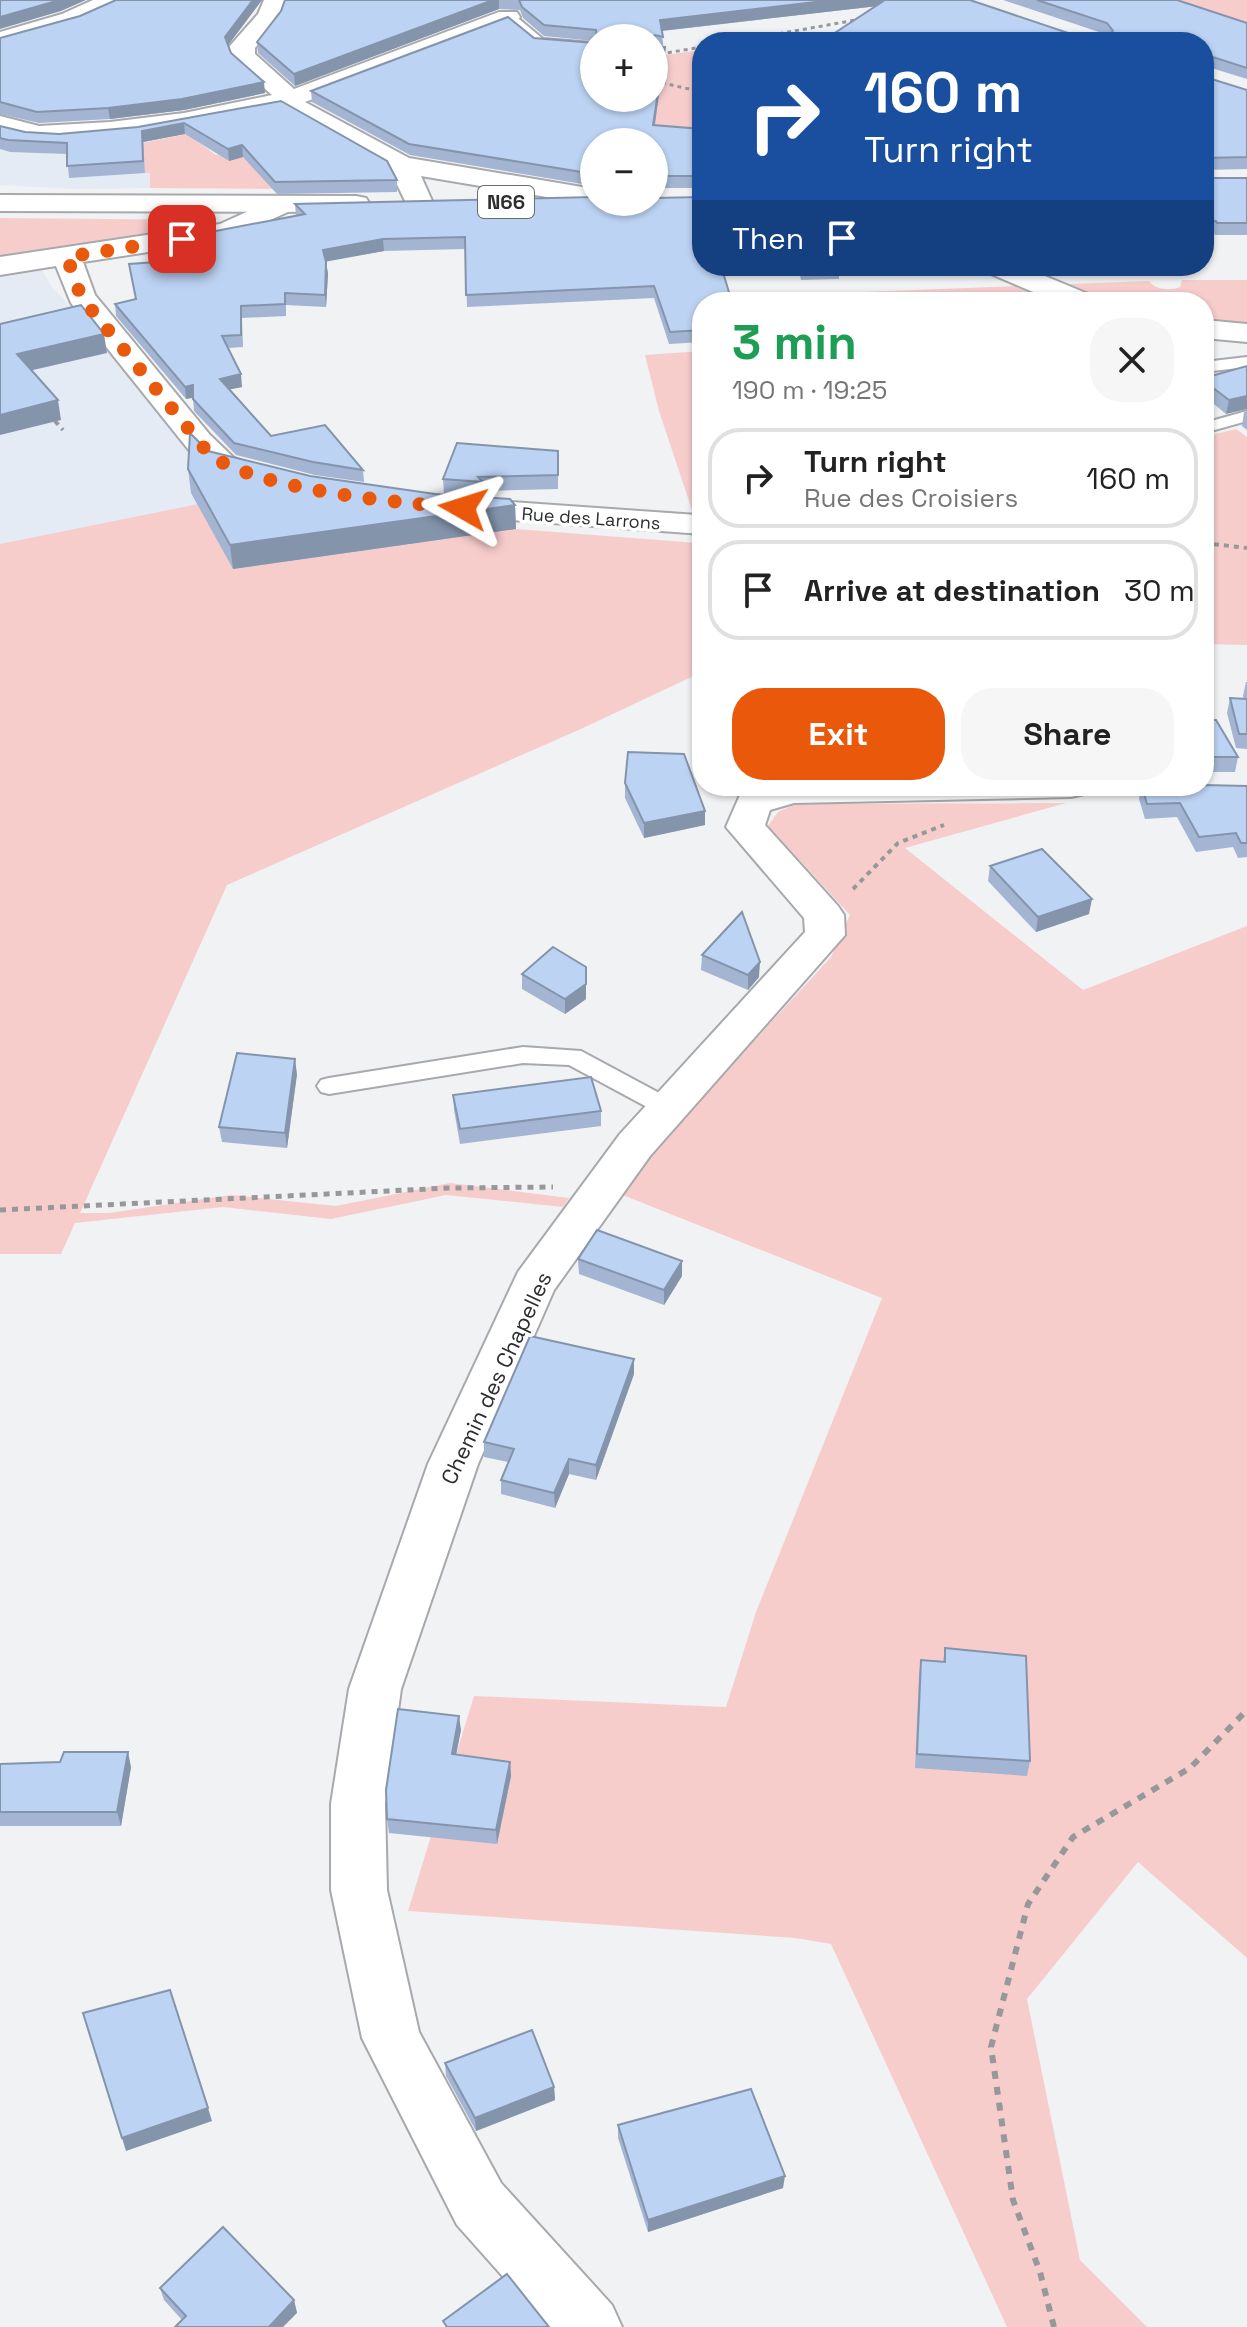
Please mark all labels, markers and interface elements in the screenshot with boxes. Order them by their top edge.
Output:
map controls [580,24,668,216]
button: + [580,24,668,112]
text: 160 m [864,57,1022,128]
icon: right [732,64,836,168]
text: Turn right [864,127,1033,173]
button: − [580,128,668,216]
road number: N66 [478,186,534,218]
pin [148,205,216,273]
icon: arrive [820,216,864,260]
icon: arrive [160,217,204,261]
text: Then [732,219,804,258]
text: 3 min [732,312,857,373]
button: close [1090,318,1174,402]
text: 190 m · 19:25 [732,373,887,407]
text: Turn right [804,442,947,481]
icon: right [736,456,780,500]
text: 160 m [1086,459,1170,498]
position arrow [421,466,505,550]
text: Rue des Croisiers [804,481,1018,515]
street label: Rue des Larrons [521,502,661,534]
icon: arrive [736,568,780,612]
text: Arrive at destination [804,571,1100,610]
text: 30 m [1124,571,1195,610]
button: Exit [732,688,945,780]
button: Share [961,688,1174,780]
street label: Chemin des Chapelles [434,1267,558,1489]

